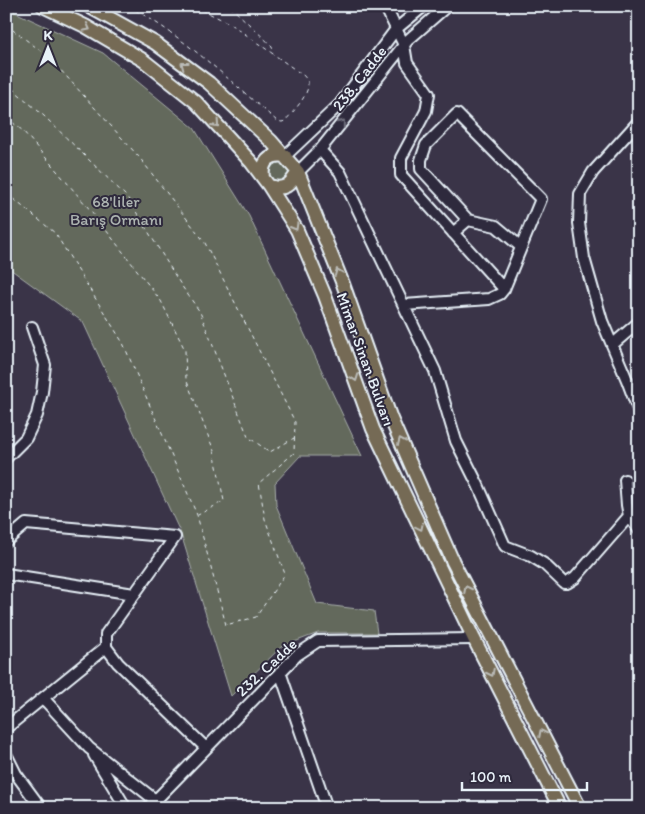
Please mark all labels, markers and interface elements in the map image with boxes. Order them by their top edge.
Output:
one-way arrow [82,21,91,31]
north arrow [22,22,72,72]
text: K [44,27,54,44]
street label: 238. Cadde [328,42,391,115]
one-way arrow [180,62,190,71]
one-way arrow [211,119,220,128]
one-way arrow [337,120,345,129]
park label: 68'liler Barış Ormanı [70,192,162,229]
one-way arrow [289,222,299,231]
one-way arrow [334,268,344,277]
street label: Mimar Sinan Bulvarı [333,290,399,428]
one-way arrow [349,373,359,382]
one-way arrow [396,437,407,446]
one-way arrow [414,522,425,531]
one-way arrow [463,585,473,594]
street label: 232. Cadde [232,634,301,700]
one-way arrow [485,668,495,677]
one-way arrow [538,730,548,739]
scale bar [462,759,588,791]
text: 100 m [470,768,512,786]

